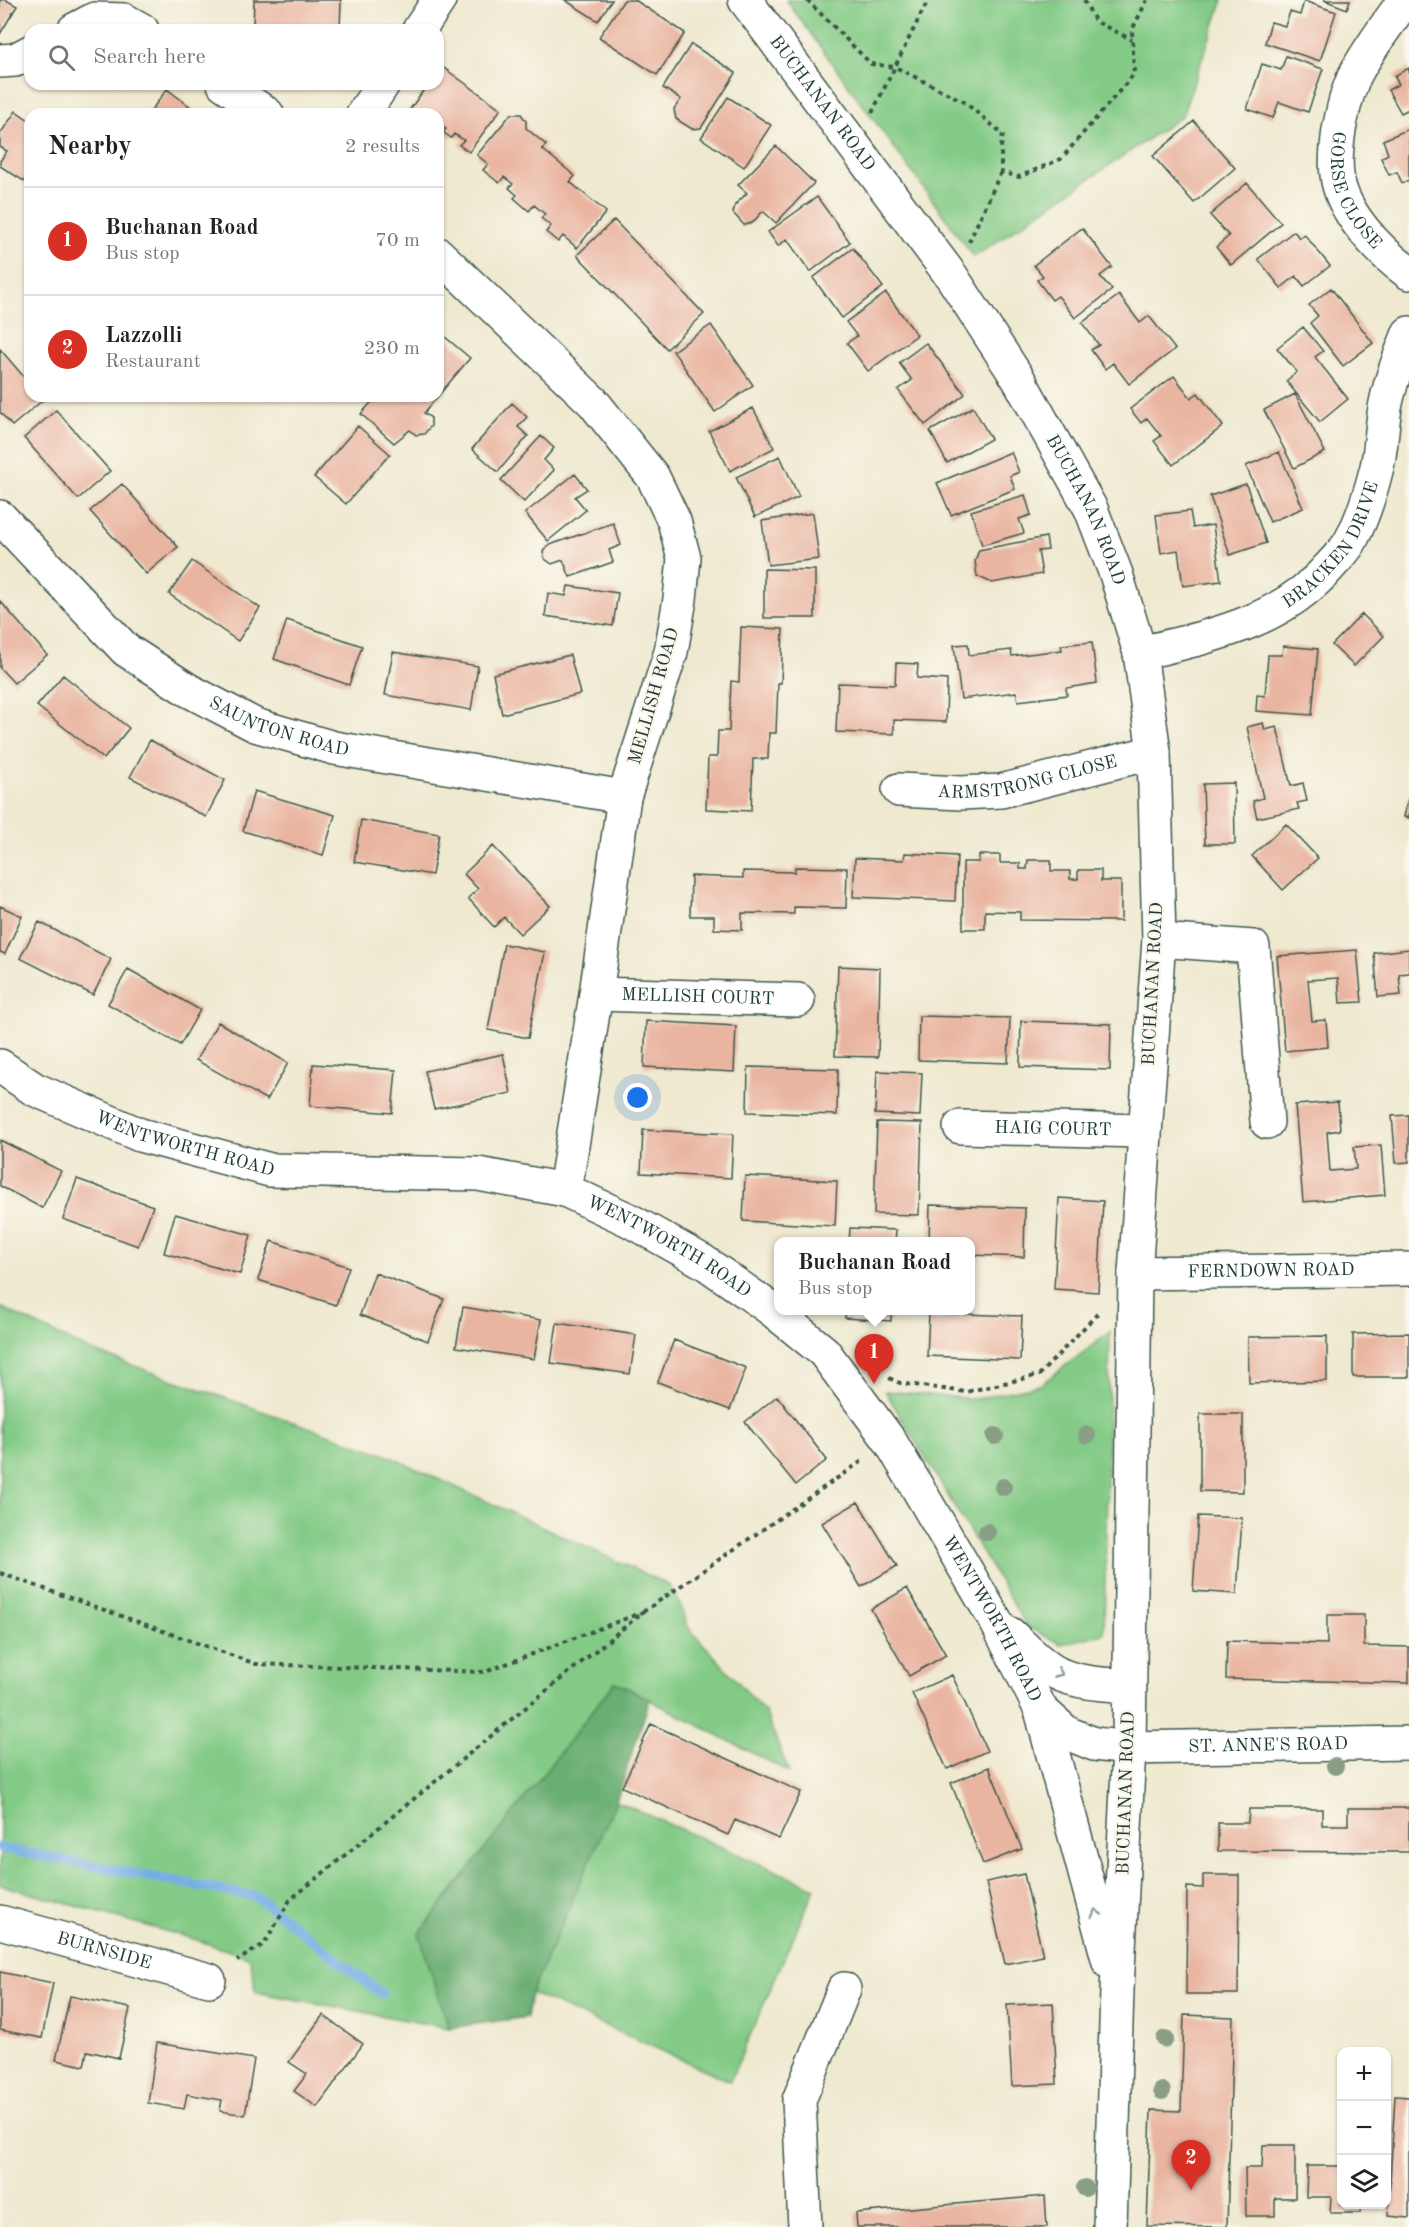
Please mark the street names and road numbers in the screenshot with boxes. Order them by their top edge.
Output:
street label: BUCHANAN ROAD [766,32,878,174]
street label: GORSE CLOSE [1327,130,1385,253]
street label: BUCHANAN ROAD [1043,432,1128,587]
street label: BRACKEN DRIVE [1280,479,1382,612]
street label: MELLISH ROAD [626,626,682,766]
street label: SAUNTON ROAD [206,694,350,759]
street label: ARMSTRONG CLOSE [937,753,1119,802]
street label: BUCHANAN ROAD [1140,902,1166,1066]
street label: MELLISH COURT [621,986,775,1008]
street label: WENTWORTH ROAD [93,1108,276,1180]
street label: HAIG COURT [994,1119,1112,1139]
street label: WENTWORTH ROAD [584,1193,754,1301]
street label: FERNDOWN ROAD [1187,1261,1355,1281]
street label: WENTWORTH ROAD [939,1533,1044,1704]
street label: BUCHANAN ROAD [1114,1711,1138,1875]
street label: ST. ANNE'S ROAD [1188,1735,1348,1756]
street label: BURNSIDE [55,1929,153,1973]

